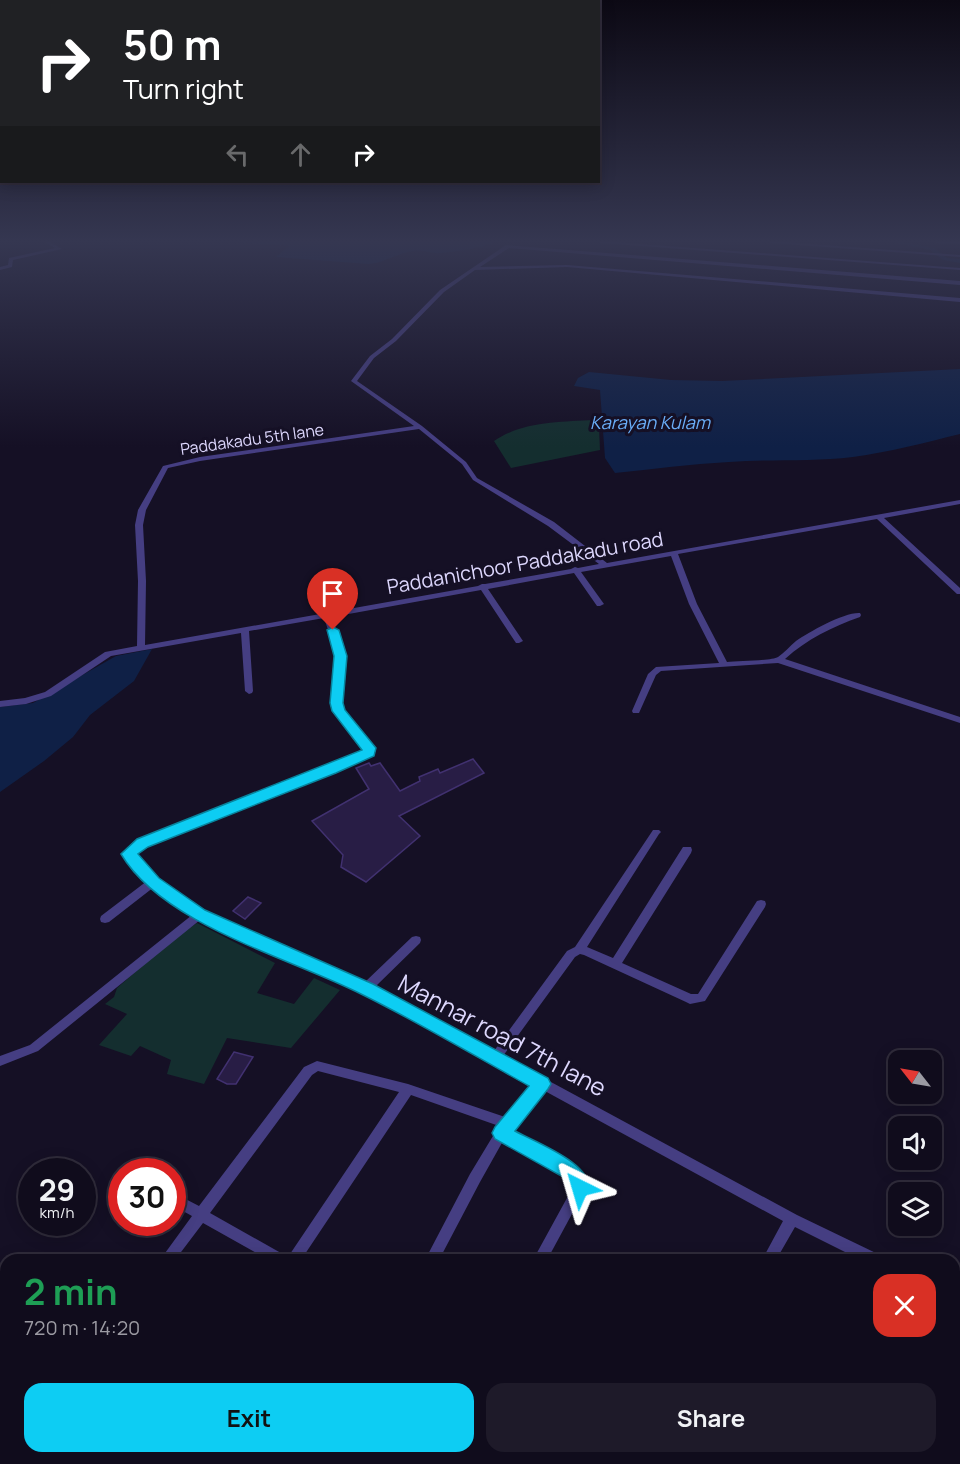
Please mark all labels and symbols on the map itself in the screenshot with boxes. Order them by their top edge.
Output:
water label: Karayan Kulam [590,410,712,434]
street label: Paddakadu 5th lane [179,418,325,460]
street label: Paddanichoor Paddakadu road [385,525,665,600]
pin [307,568,358,630]
street label: Mannar road 7th lane [393,966,613,1104]
north arrow [888,1050,942,1104]
position arrow [548,1156,612,1220]
speed limit sign: 30 [108,1158,186,1236]

